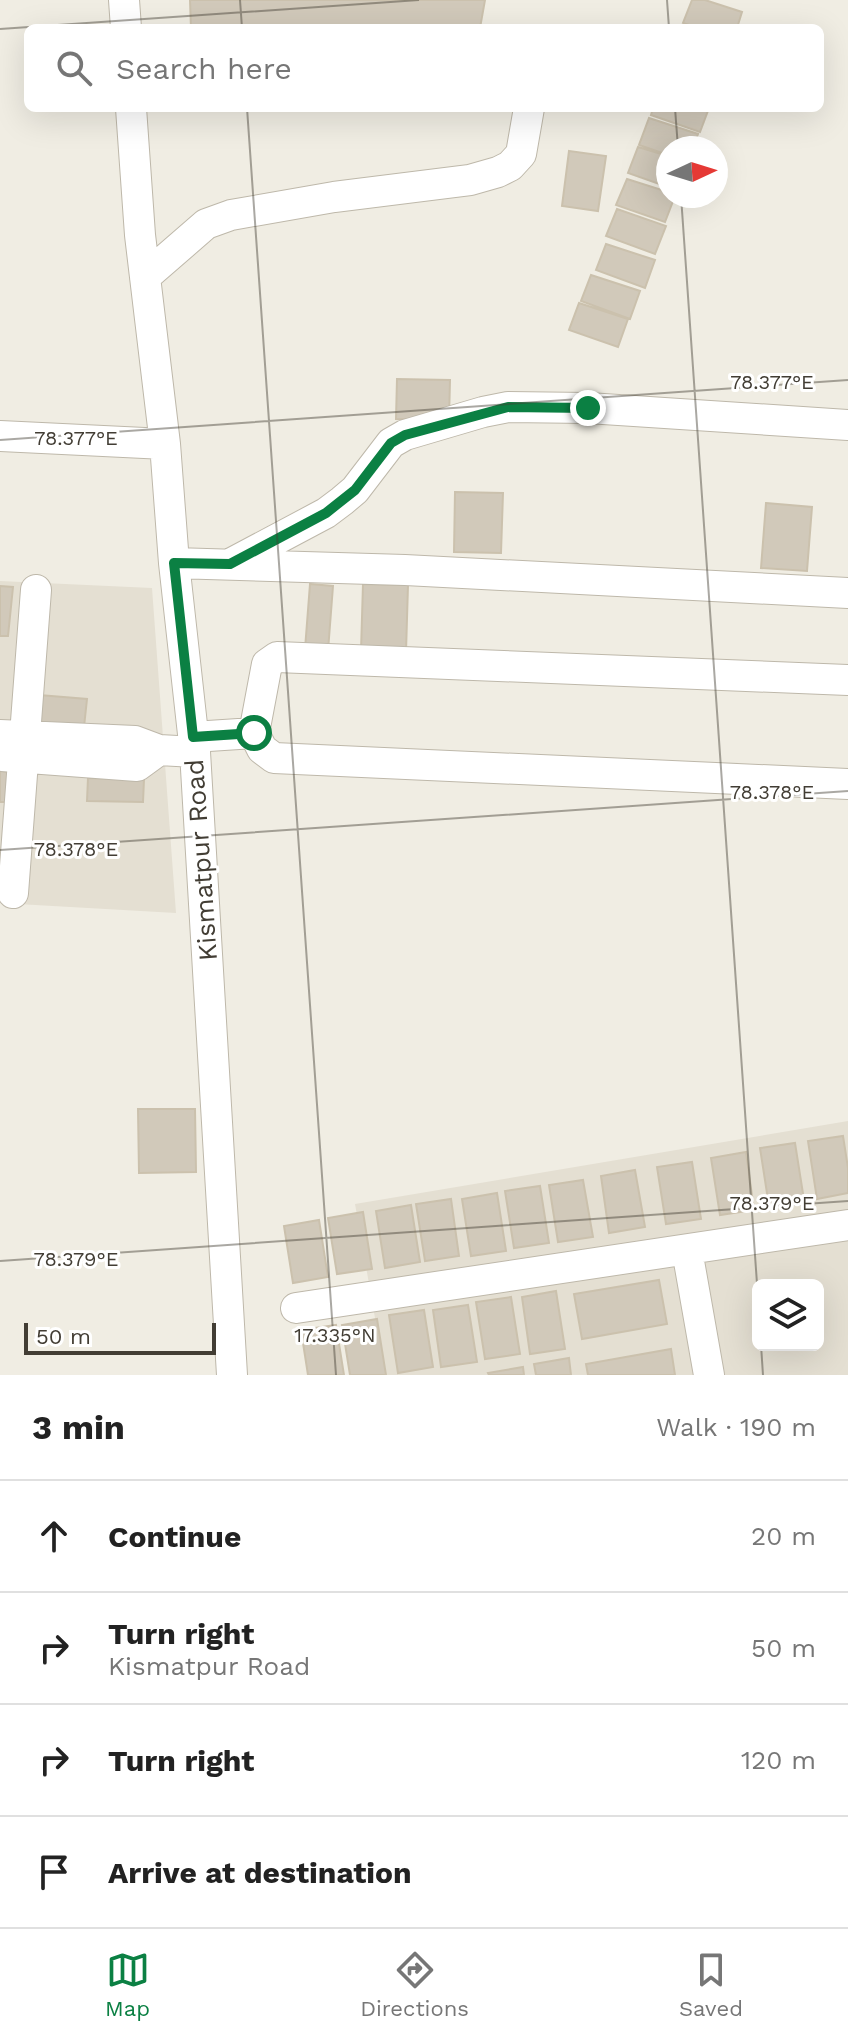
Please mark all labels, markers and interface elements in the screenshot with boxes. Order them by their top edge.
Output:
search box [24,24,824,112]
icon: search [52,46,96,90]
text: Search here [116,51,292,86]
north arrow [656,136,728,208]
text: 78.377°E [730,370,814,394]
route end [570,390,606,426]
text: 78.377°E [34,426,118,450]
route start [236,715,272,751]
street label: Kismatpur Road [179,758,223,962]
text: 78.378°E [730,780,814,804]
text: 78.378°E [34,837,118,861]
text: 78.379°E [730,1191,814,1215]
text: 78.379°E [34,1247,118,1271]
map controls [752,1279,824,1351]
button: layers [752,1279,824,1351]
scale bar [24,1319,216,1355]
text: 17.335°N [294,1323,376,1347]
text: 50 m [36,1324,91,1349]
text: 3 min [32,1407,125,1447]
text: Walk · 190 m [656,1412,816,1442]
icon: ahead [32,1514,76,1558]
text: Continue [108,1519,241,1554]
text: 20 m [751,1521,816,1551]
text: Turn right [108,1616,254,1651]
icon: right [32,1626,76,1670]
text: 50 m [751,1633,816,1663]
text: Kismatpur Road [108,1651,310,1681]
icon: right [32,1738,76,1782]
text: Turn right [108,1743,254,1778]
text: 120 m [741,1745,816,1775]
icon: arrive [32,1850,76,1894]
text: Arrive at destination [108,1855,412,1890]
tab: Map [105,1948,150,2021]
tab: Directions [360,1948,469,2021]
tab: Saved [679,1948,743,2021]

